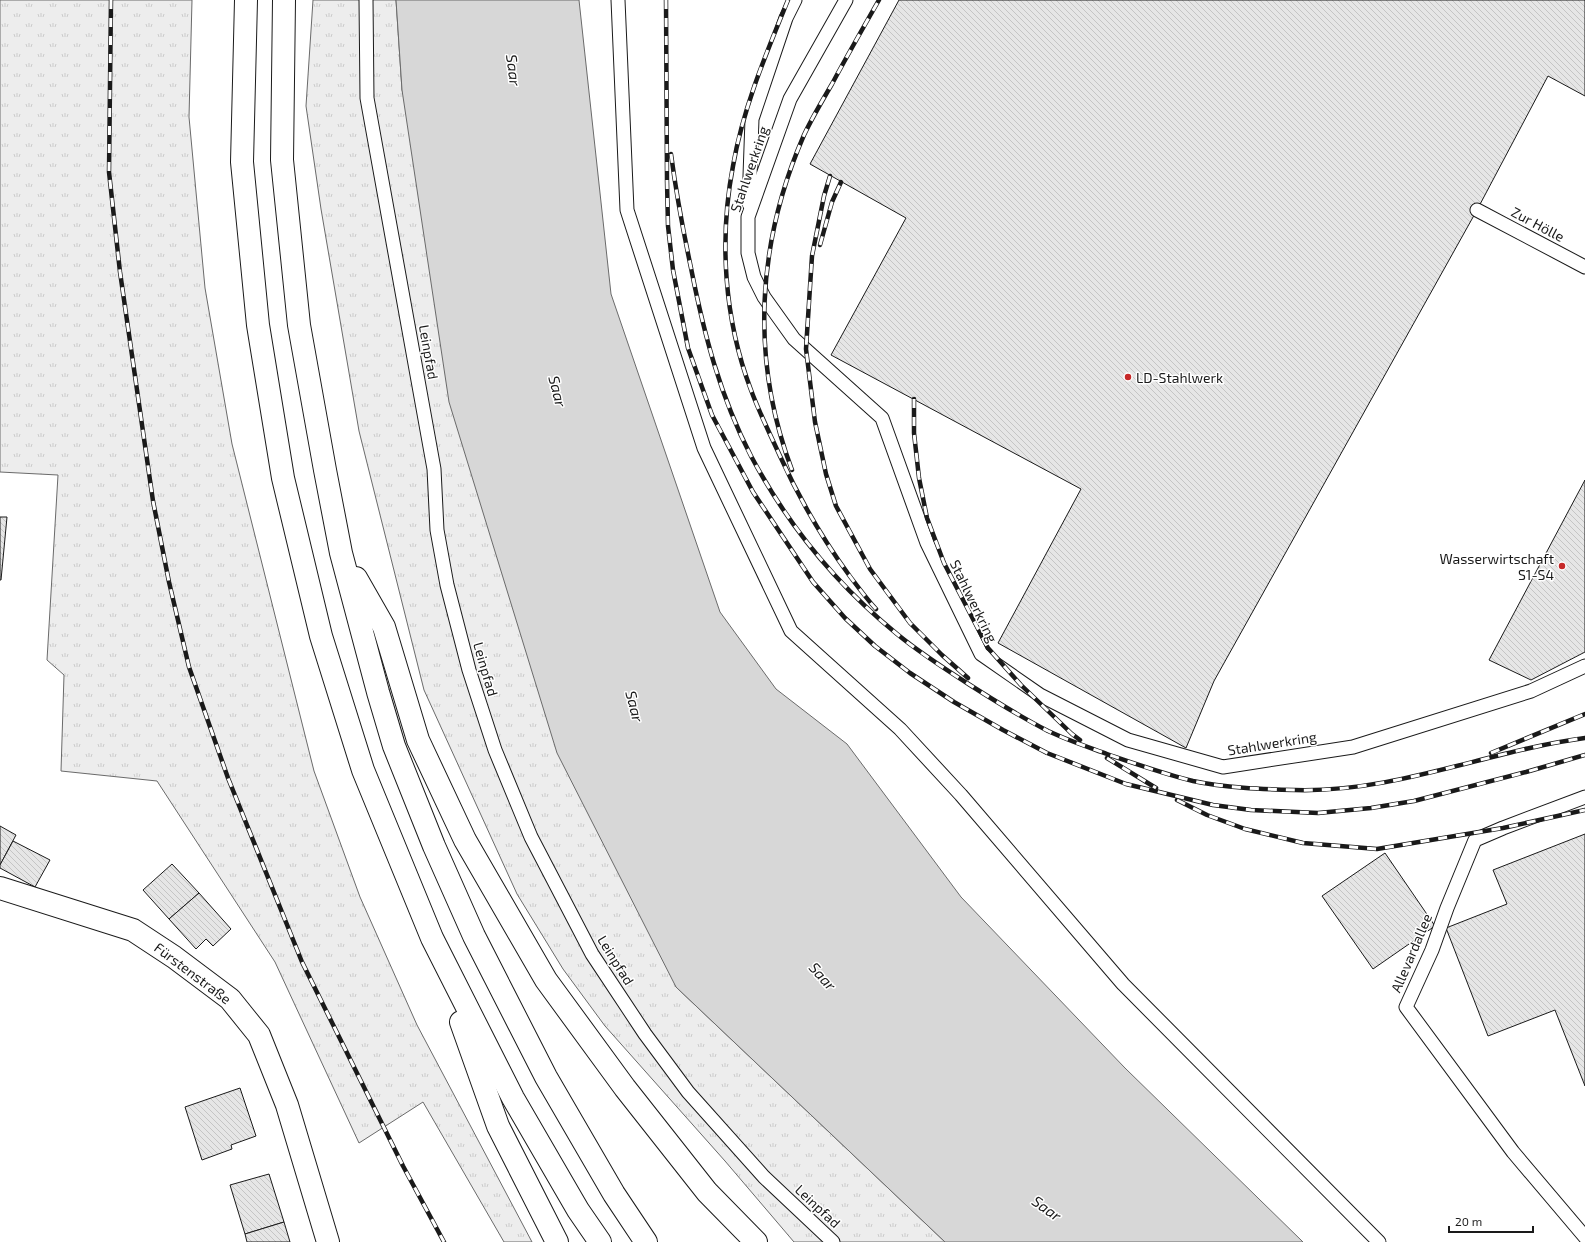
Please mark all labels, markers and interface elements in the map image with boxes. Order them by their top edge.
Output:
water label: Saar [503,53,525,88]
street label: Stahlwerkring [726,124,772,214]
street label: Zur Hölle [1509,203,1567,245]
street label: Leinpfad [416,323,442,381]
place label: LD-Stahlwerk [1136,369,1223,386]
marker: LD-Stahlwerk [1123,372,1133,382]
water label: Saar [545,374,571,409]
place label: Wasserwirtschaft S1-S4 [1439,550,1554,583]
street label: Stahlwerkring [947,557,1001,645]
marker: Wasserwirtschaft S1-S4 [1557,561,1567,571]
street label: Leinpfad [470,640,502,698]
water label: Saar [622,689,648,724]
street label: Stahlwerkring [1226,728,1318,758]
street label: Allevardallee [1387,911,1435,995]
street label: Leinpfad [594,932,638,988]
street label: Fürstenstraße [151,939,235,1007]
water label: Saar [806,958,841,995]
street label: Leinpfad [792,1181,844,1231]
water label: Saar [1029,1191,1066,1225]
scale bar [1449,1208,1533,1234]
text: 20 m [1455,1214,1482,1228]

